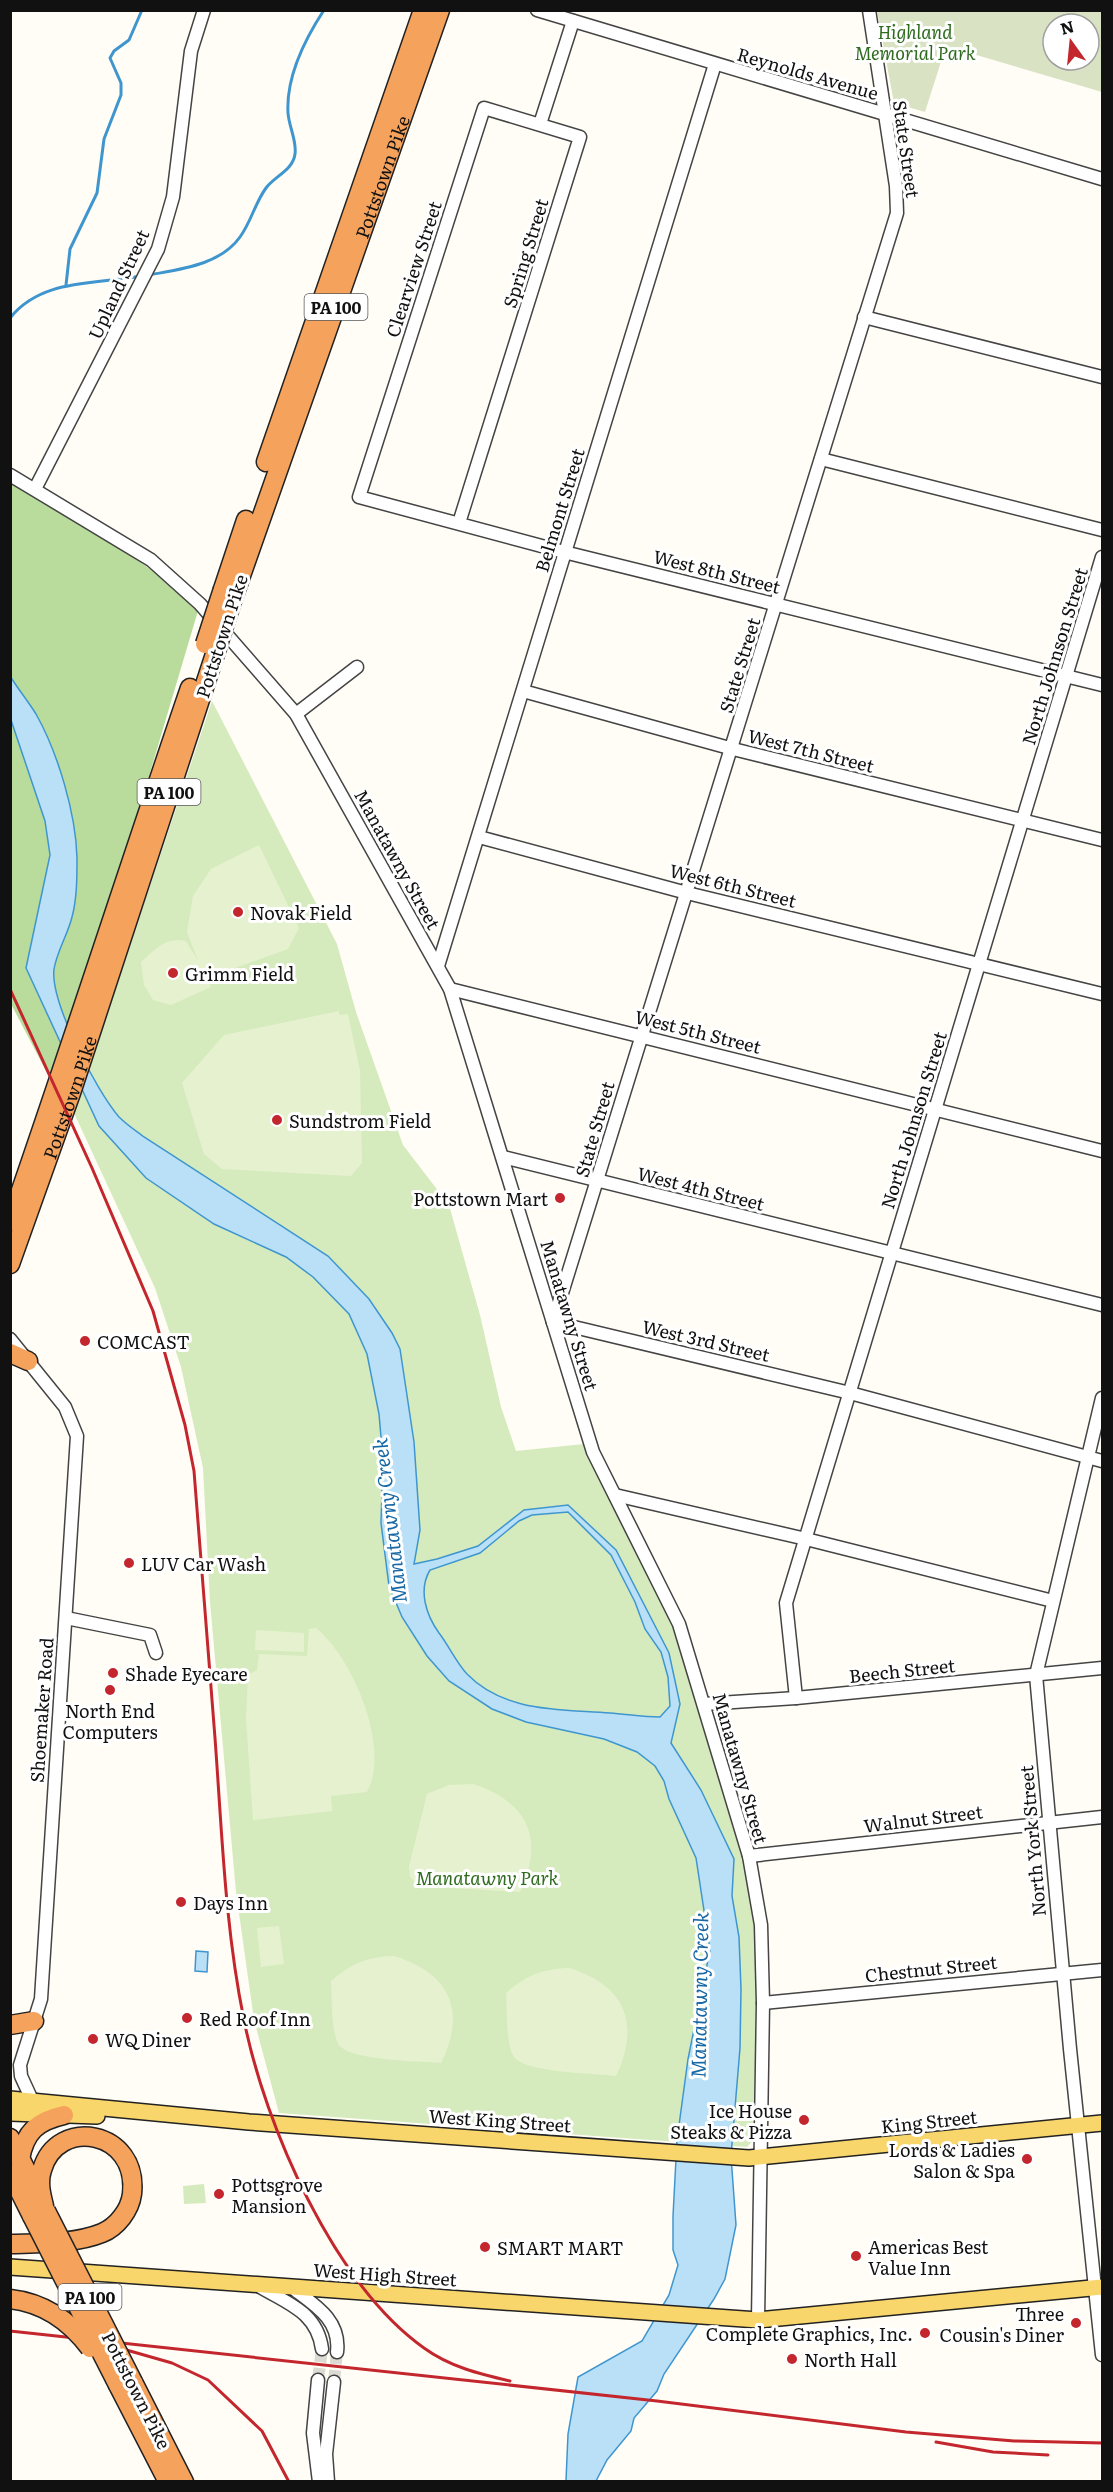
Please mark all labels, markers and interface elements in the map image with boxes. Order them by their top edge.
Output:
north arrow [1041,12,1101,72]
text: N [1057,13,1076,40]
park label: Highland Memorial Park [854,18,976,66]
street label: Reynolds Avenue [734,40,882,106]
street label: State Street [887,98,927,200]
street label: Pottstown Pike [347,111,415,242]
street label: Spring Street [496,194,555,311]
street label: Clearview Street [378,197,448,341]
street label: Upland Street [81,224,156,343]
road number: PA 100 [304,294,368,320]
street label: Belmont Street [527,444,591,575]
street label: West 8th Street [651,542,784,600]
street label: North Johnson Street [1014,563,1094,748]
street label: Pottstown Pike [188,571,254,701]
street label: State Street [712,613,767,716]
street label: West 7th Street [745,721,878,779]
road number: PA 100 [138,779,201,805]
street label: Manatawny Street [348,784,448,935]
street label: West 6th Street [667,856,800,914]
place label: Novak Field [250,899,352,926]
marker: Novak Field [231,905,245,919]
place label: Grimm Field [185,960,294,987]
marker: Grimm Field [166,966,180,980]
street label: West 5th Street [632,1002,765,1060]
street label: North Johnson Street [873,1027,953,1212]
street label: Pottstown Pike [35,1032,102,1163]
street label: State Street [567,1077,621,1180]
place label: Sundstrom Field [289,1107,431,1134]
marker: Sundstrom Field [270,1113,284,1127]
street label: West 4th Street [635,1159,768,1217]
place label: Pottstown Mart [413,1185,549,1212]
marker: Pottstown Mart [553,1191,567,1205]
street label: Manatawny Street [534,1236,606,1394]
street label: West 3rd Street [640,1312,773,1368]
place label: COMCAST [97,1328,190,1355]
marker: COMCAST [78,1334,92,1348]
water label: Manatawny Creek [363,1437,413,1605]
place label: LUV Car Wash [141,1550,266,1577]
marker: LUV Car Wash [122,1556,136,1570]
street label: Shoemaker Road [22,1637,60,1783]
street label: Beech Street [848,1651,957,1689]
place label: Shade Eyecare [125,1660,248,1687]
marker: Shade Eyecare [106,1666,120,1680]
marker: North End Computers [103,1683,117,1697]
street label: Manatawny Street [706,1689,776,1848]
place label: North End Computers [62,1697,158,1745]
street label: North York Street [1012,1764,1052,1918]
street label: Walnut Street [862,1797,985,1839]
park label: Manatawny Park [416,1864,558,1891]
place label: Days Inn [193,1889,268,1916]
marker: Days Inn [174,1895,188,1909]
water label: Manatawny Creek [682,1912,714,2078]
street label: Chestnut Street [864,1948,999,1988]
place label: Red Roof Inn [199,2005,311,2032]
marker: Red Roof Inn [180,2011,194,2025]
place label: WQ Diner [105,2026,191,2053]
marker: WQ Diner [86,2032,100,2046]
place label: Ice House Steaks & Pizza [670,2097,792,2145]
street label: West King Street [428,2102,573,2138]
street label: King Street [880,2102,979,2139]
marker: Ice House Steaks & Pizza [797,2113,811,2127]
place label: Lords & Ladies Salon & Spa [889,2136,1015,2184]
marker: Lords & Ladies Salon & Spa [1020,2152,1034,2166]
place label: Pottsgrove Mansion [231,2171,323,2219]
marker: Pottsgrove Mansion [212,2187,226,2201]
place label: Americas Best Value Inn [868,2233,989,2281]
place label: SMART MART [497,2234,624,2261]
marker: SMART MART [478,2240,492,2254]
marker: Americas Best Value Inn [849,2249,863,2263]
street label: West High Street [312,2256,458,2293]
road number: PA 100 [58,2284,122,2310]
place label: Three Cousin's Diner [940,2300,1064,2348]
marker: Three Cousin's Diner [1069,2316,1083,2330]
place label: Complete Graphics, Inc. [706,2320,913,2347]
marker: Complete Graphics, Inc. [918,2326,932,2340]
street label: Pottstown Pike [96,2327,178,2453]
place label: North Hall [804,2346,897,2373]
marker: North Hall [785,2352,799,2366]

